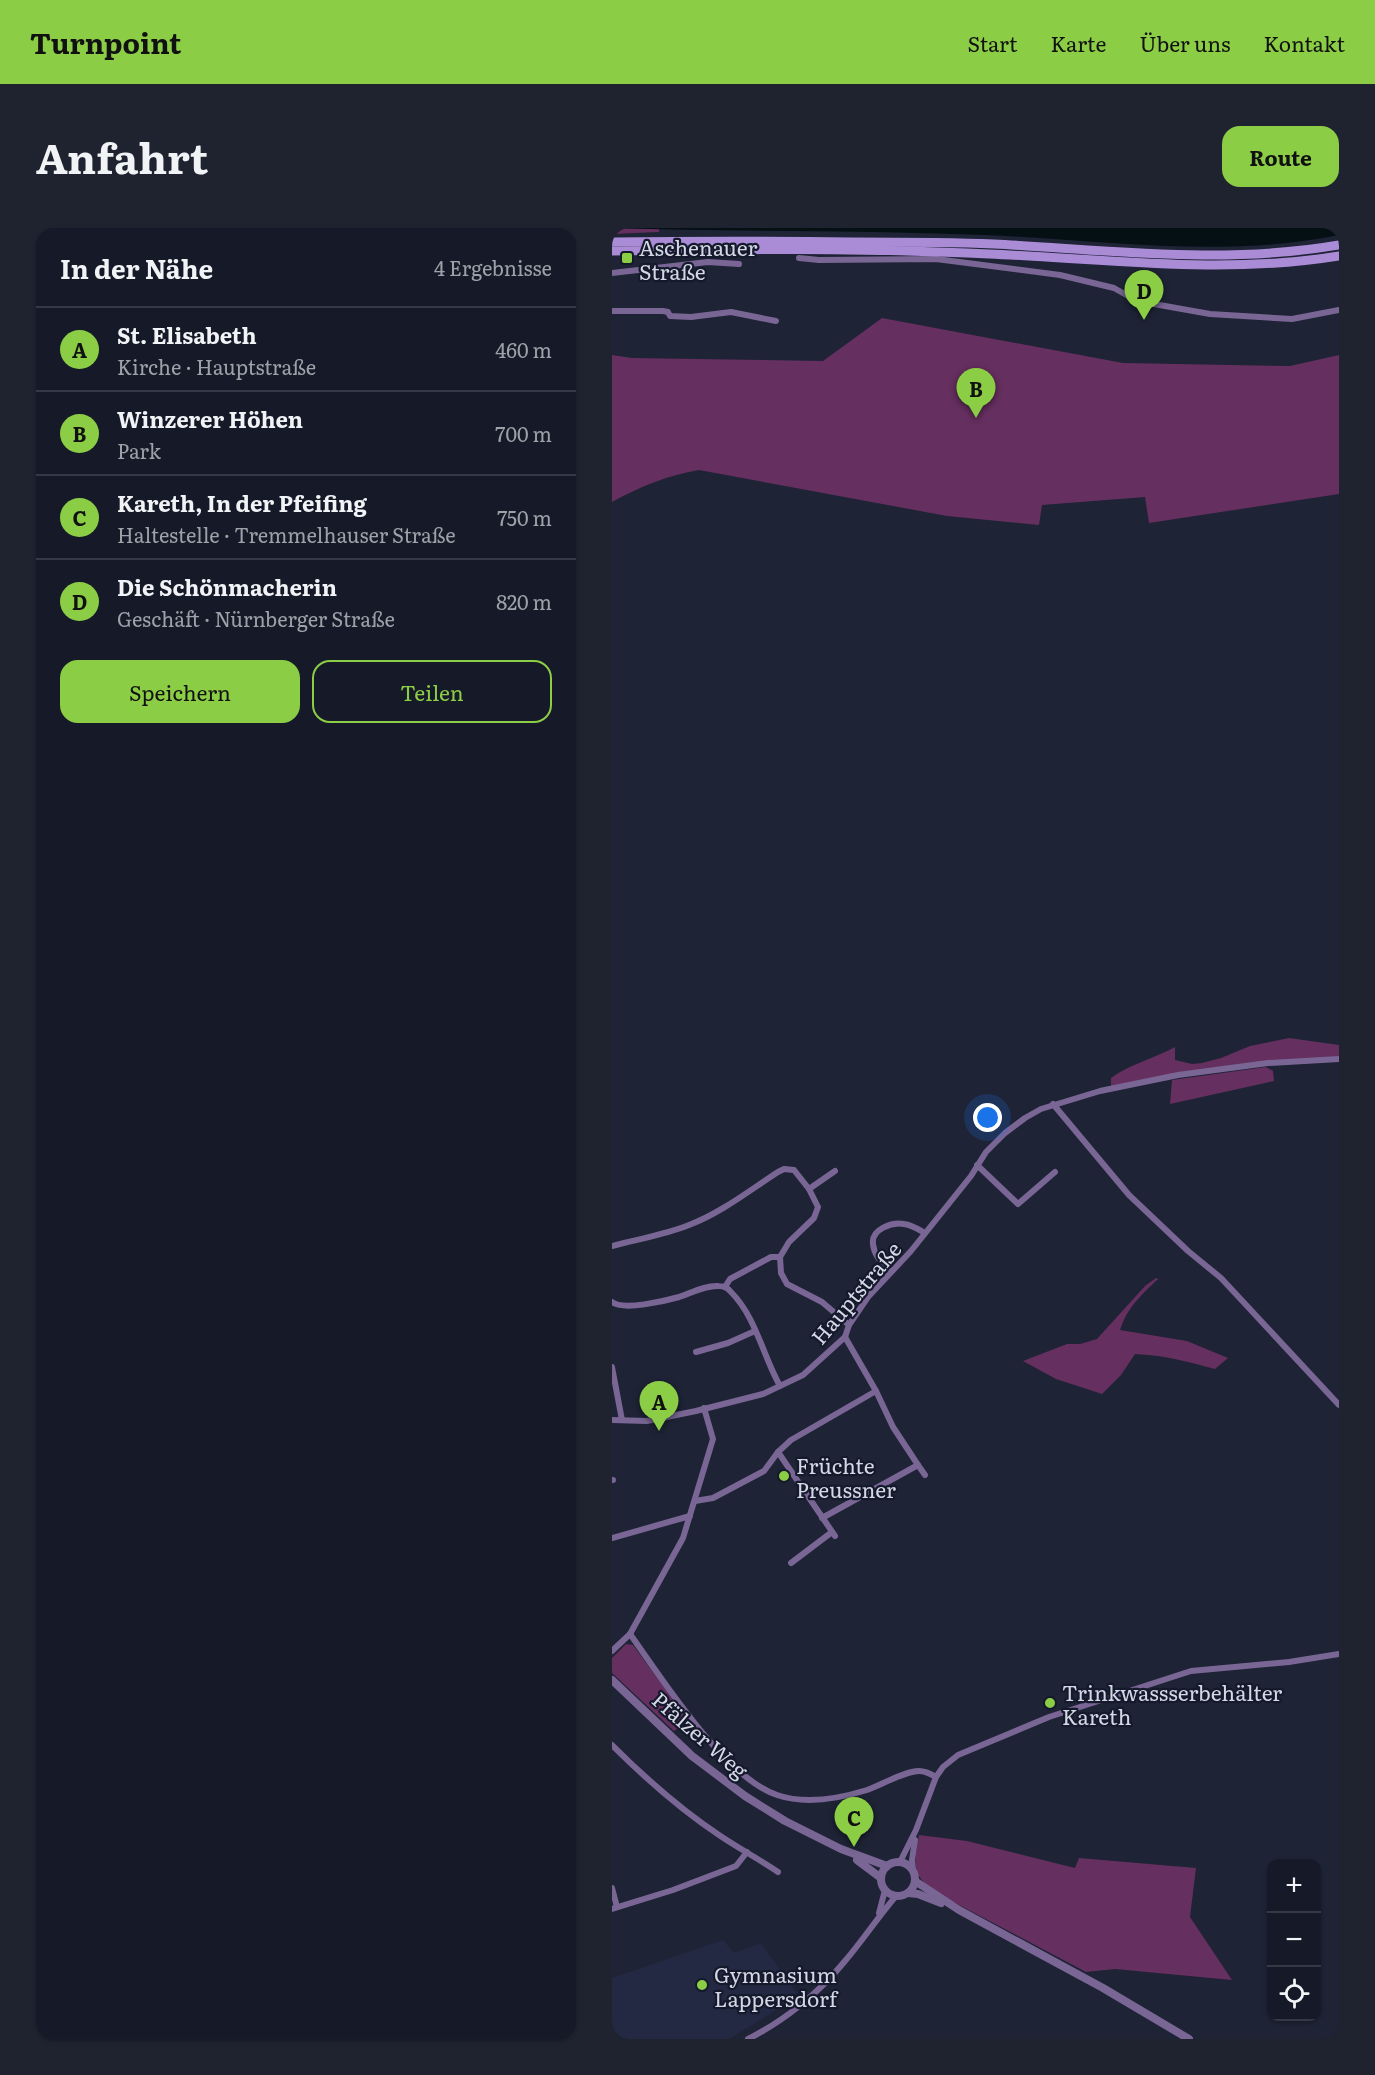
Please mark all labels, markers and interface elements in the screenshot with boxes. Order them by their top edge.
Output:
text: Turnpoint [30,21,181,63]
text: Start [967,27,1018,58]
text: Karte [1051,27,1106,58]
text: Über uns [1139,27,1230,58]
text: Kontakt [1263,27,1345,58]
text: Anfahrt [36,125,208,187]
button: Route [1222,126,1339,187]
place label: Aschenauer Straße [639,231,757,286]
text: In der Nähe [60,248,213,287]
marker: Aschenauer Straße [620,251,634,265]
text: 4 Ergebnisse [434,252,552,282]
pin: D [1124,270,1164,320]
text: St. Elisabeth [117,318,257,351]
text: A [72,334,87,364]
text: 460 m [495,334,552,364]
text: Kirche · Hauptstraße [117,351,316,381]
pin: B [956,368,996,418]
text: Winzerer Höhen [117,402,303,435]
text: B [73,418,86,448]
text: 700 m [495,418,552,448]
text: Park [117,435,161,465]
text: Kareth, In der Pfeifing [117,486,367,519]
text: C [72,502,87,532]
text: 750 m [497,502,552,532]
text: Haltestelle · Tremmelhauser Straße [117,519,456,549]
text: Die Schönmacherin [117,570,337,603]
text: D [72,586,87,616]
text: 820 m [496,586,552,616]
text: Geschäft · Nürnberger Straße [117,603,395,633]
button: Speichern [60,660,300,723]
button: Teilen [312,660,552,723]
your location [973,1103,1002,1132]
street label: Hauptstraße [803,1234,907,1350]
pin: A [640,1382,678,1431]
place label: Früchte Preussner [796,1449,896,1504]
marker: Früchte Preussner [777,1469,791,1483]
place label: Trinkwassserbehälter Kareth [1062,1676,1282,1731]
street label: Pfälzer Weg [646,1683,756,1785]
marker: Trinkwassserbehälter Kareth [1043,1696,1057,1710]
pin: C [834,1798,874,1847]
map controls [1267,1859,1321,2021]
button: + [1267,1859,1321,1913]
button: − [1267,1913,1321,1967]
place label: Gymnasium Lappersdorf [714,1958,839,2013]
button: locate [1267,1967,1321,2021]
marker: Gymnasium Lappersdorf [695,1978,709,1992]

